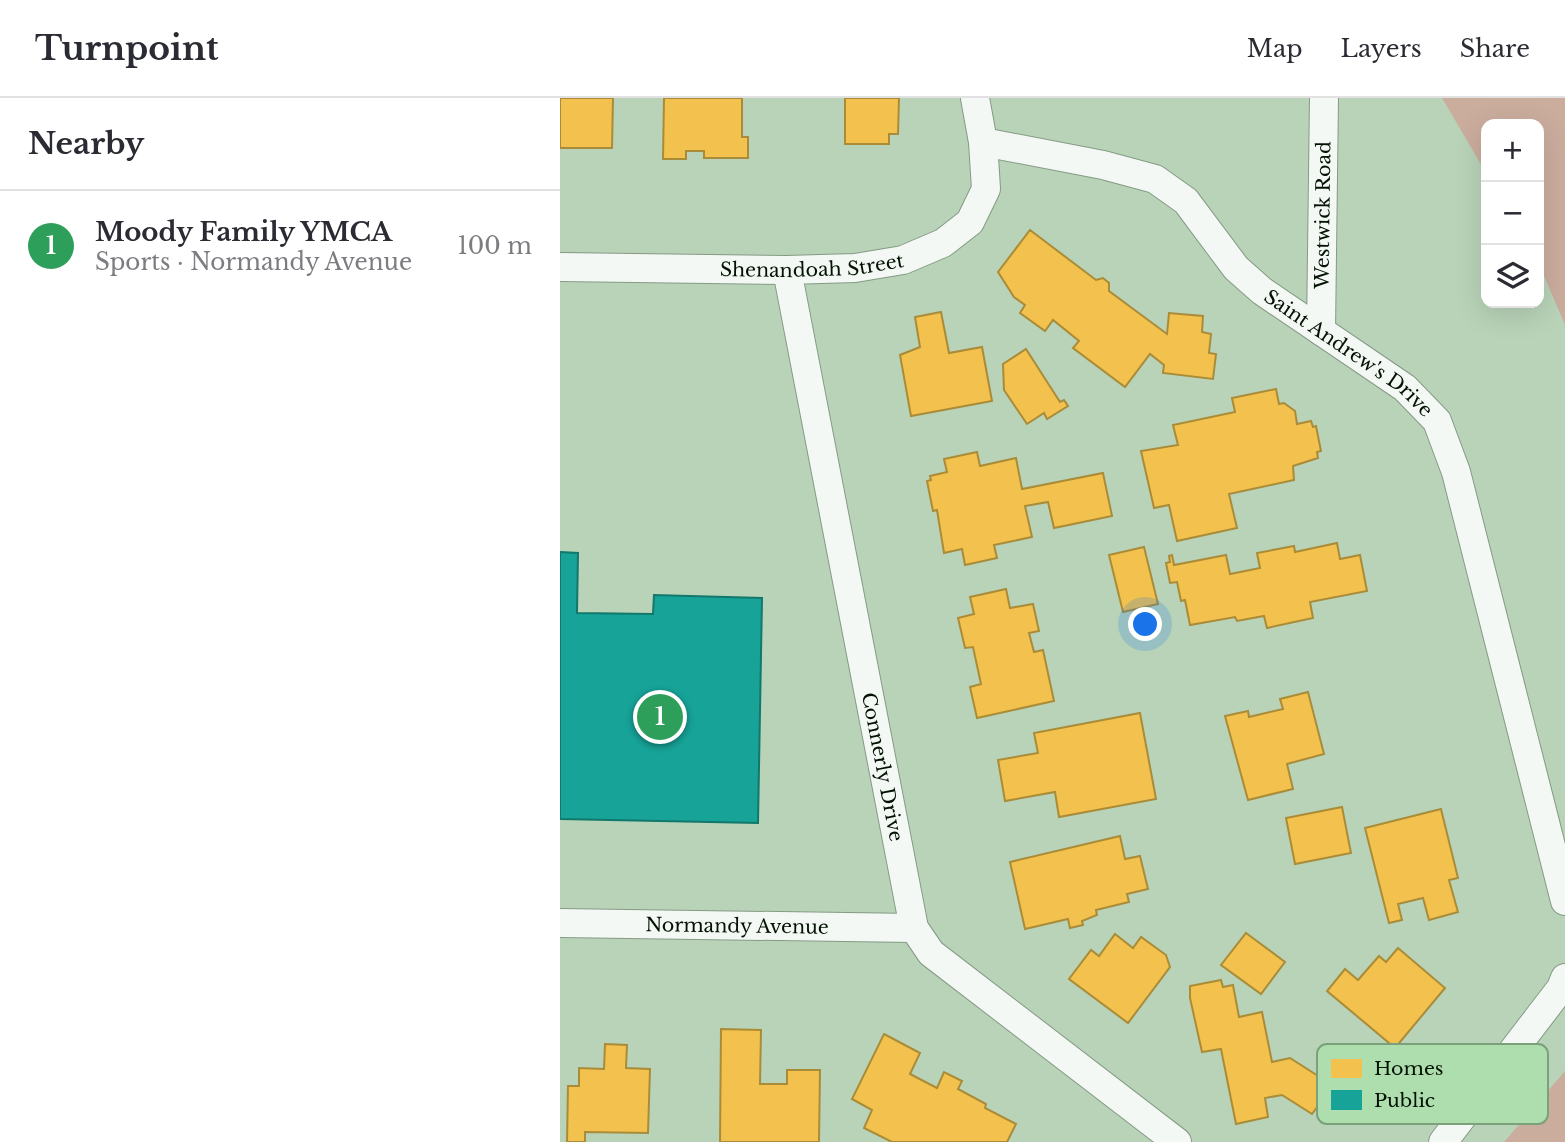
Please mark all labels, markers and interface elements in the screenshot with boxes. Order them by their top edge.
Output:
text: Turnpoint [35,28,219,69]
text: Map [1247,34,1303,63]
text: Layers [1341,34,1422,63]
text: Share [1460,34,1530,63]
map controls [1481,119,1544,308]
button: + [1481,119,1544,182]
text: Nearby [28,125,144,162]
street label: Westwick Road [1310,141,1335,290]
button: − [1481,182,1544,245]
text: Moody Family YMCA [95,216,392,248]
text: 1 [46,232,56,260]
text: 100 m [458,232,532,260]
button: layers [1481,245,1544,308]
text: Sports · Normandy Avenue [95,248,412,276]
street label: Shenandoah Street [720,248,906,282]
street label: Saint Andrew's Drive [1260,284,1438,421]
your location [1128,607,1162,641]
street label: Connerly Drive [857,690,909,843]
pin: 1 [637,691,683,743]
street label: Normandy Avenue [645,913,829,938]
legend [1317,1044,1548,1124]
text: Homes [1374,1057,1443,1080]
text: Public [1374,1089,1435,1112]

